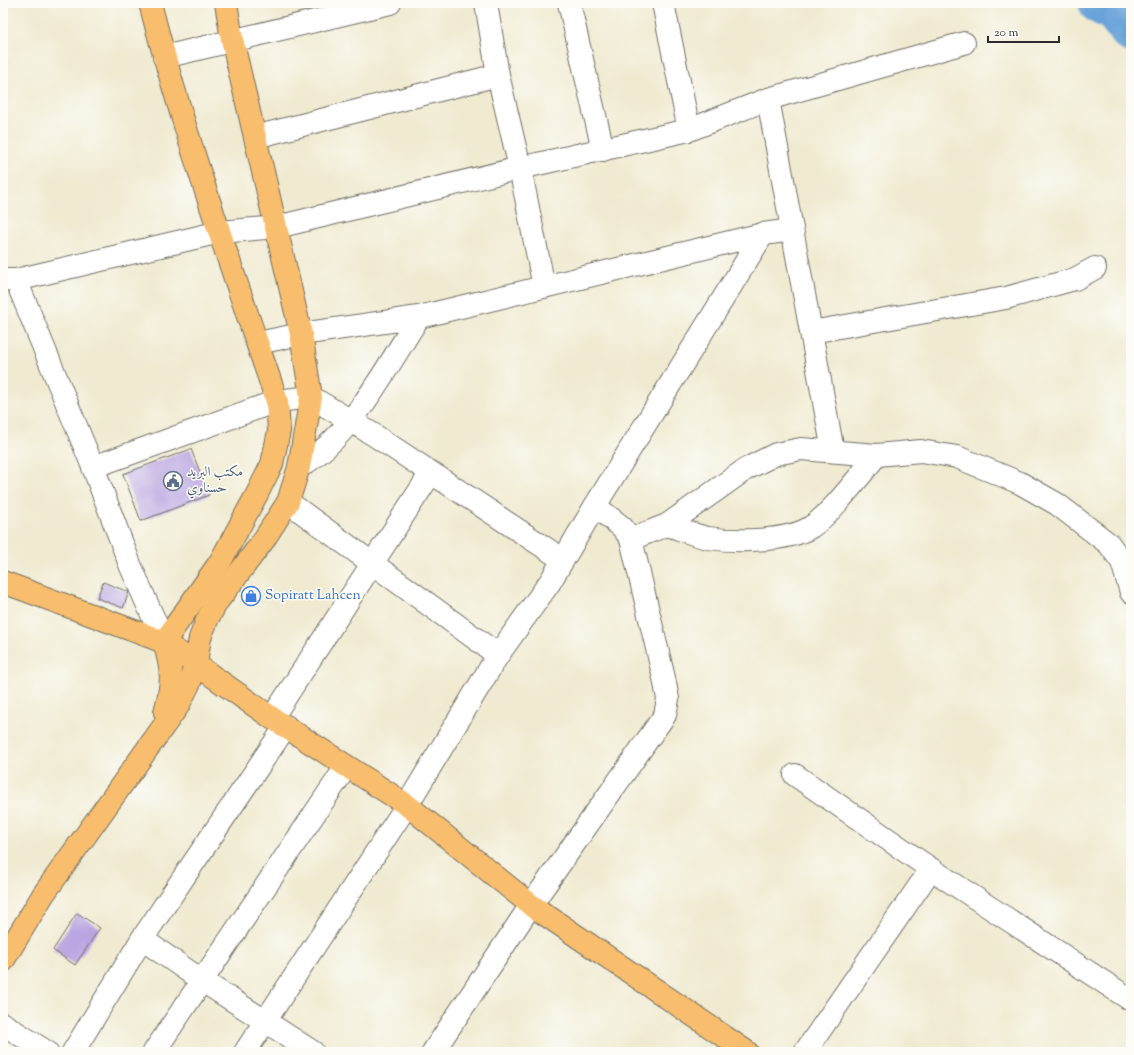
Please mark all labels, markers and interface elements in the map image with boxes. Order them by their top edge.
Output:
scale bar [988,18,1059,44]
text: 20 m [994,24,1019,42]
place label: مكتب البريد حسناوي [187,463,243,499]
public building icon: مكتب البريد حسناوي [162,470,184,492]
shop icon: Sopiratt Lahcen [240,585,262,607]
place label: Sopiratt Lahcen [265,586,361,606]

